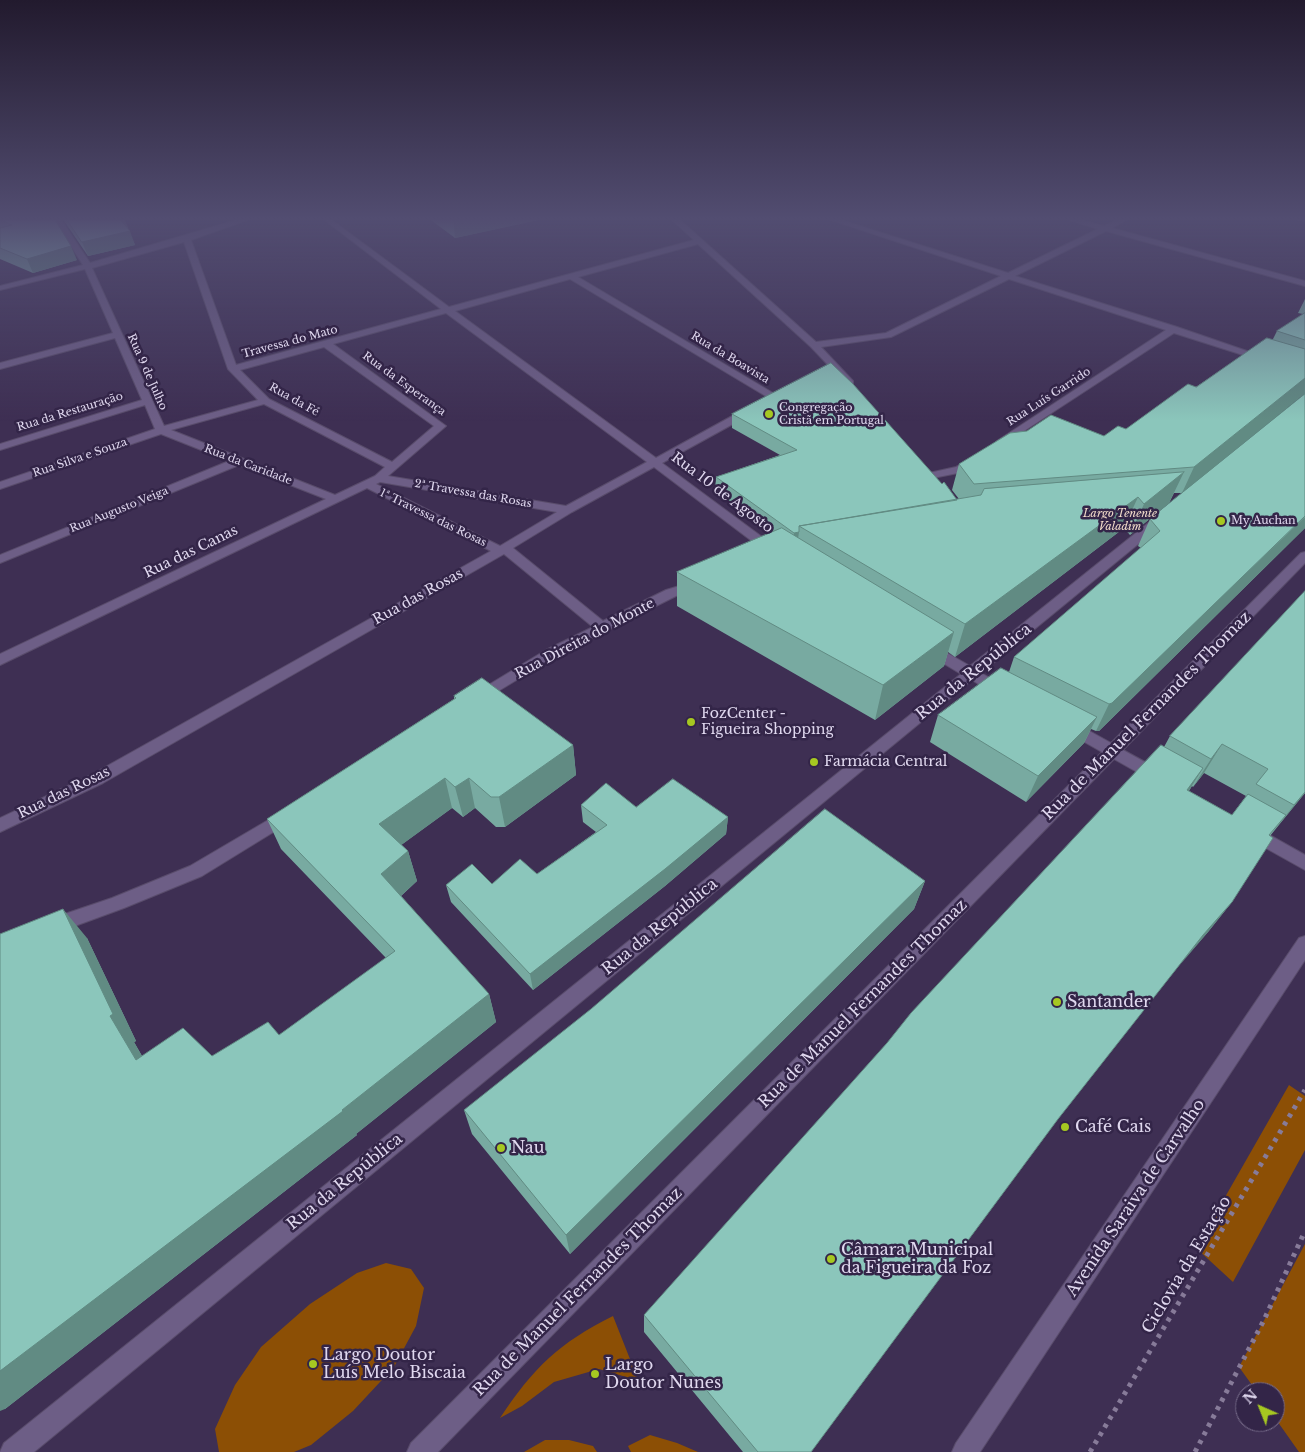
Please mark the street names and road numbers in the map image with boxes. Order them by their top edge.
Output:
street label: Travessa do Mato [241,323,339,361]
street label: Rua da Boavista [688,329,772,387]
street label: Rua 9 de Julho [124,332,170,412]
street label: Rua da Esperança [360,349,448,419]
street label: Rua Luís Garrido [1005,365,1093,429]
street label: Rua da Fé [267,381,321,419]
street label: Rua da Restauração [15,390,125,434]
street label: Rua Silva e Souza [31,436,129,480]
street label: Rua da Caridade [202,442,294,488]
street label: Rua 10 de Agosto [668,449,776,537]
street label: 2ª Travessa das Rosas [413,477,533,511]
street label: Rua Augusto Veiga [68,484,170,536]
street label: 1ª Travessa das Rosas [378,486,488,550]
street label: Rua das Canas [141,522,241,582]
street label: Rua das Rosas [370,565,466,629]
street label: Rua Direita do Monte [512,595,658,683]
street label: Rua de Manuel Fernandes Thomaz [1039,608,1255,824]
street label: Rua da República [912,620,1036,724]
street label: Rua das Rosas [15,763,113,823]
street label: Rua da República [598,875,722,979]
street label: Rua de Manuel Fernandes Thomaz [755,896,971,1112]
street label: Avenida Saraiva de Carvalho [1063,1096,1209,1300]
street label: Rua da República [283,1130,407,1234]
street label: Rua de Manuel Fernandes Thomaz [470,1184,686,1400]
street label: Ciclovia da Estação [1138,1193,1236,1337]

